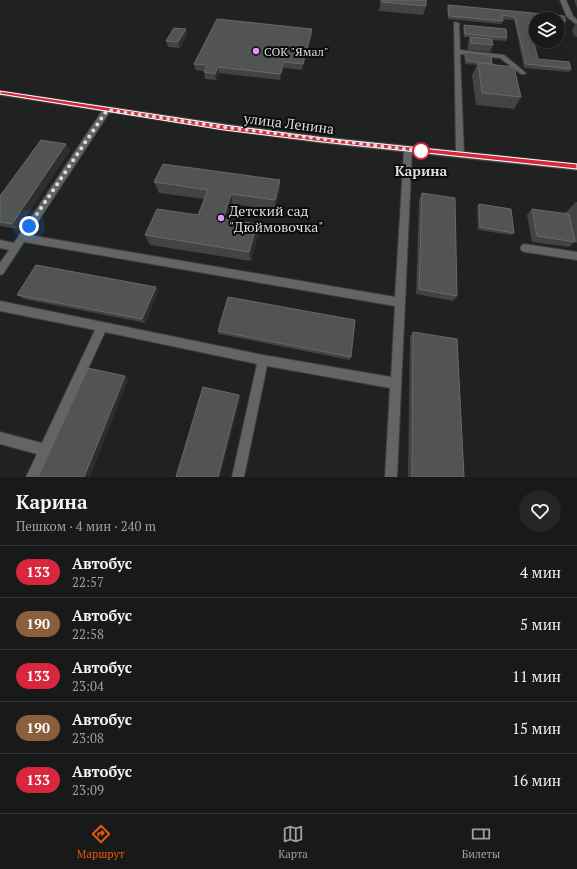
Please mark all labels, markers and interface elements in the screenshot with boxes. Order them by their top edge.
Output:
map controls [529,12,565,48]
button: layers [529,12,565,48]
place label: СОК "Ямал" [264,44,329,59]
marker: СОК "Ямал" [251,46,261,56]
street label: улица Ленина [242,108,335,138]
marker: Карина [412,142,430,160]
place label: Карина [395,161,448,180]
place label: Детский сад "Дюймовочка" [229,201,324,236]
marker: Детский сад "Дюймовочка" [216,213,226,223]
your location [19,216,39,236]
text: Карина [16,489,88,514]
button: heart [519,490,561,532]
text: Пешком · 4 мин · 240 m [16,517,156,535]
text: Автобус [72,553,132,573]
text: 133 [26,562,50,581]
text: 4 мин [520,562,561,582]
text: 22:57 [72,573,104,591]
text: Автобус [72,605,132,625]
text: 190 [26,614,50,633]
text: 5 мин [520,614,561,634]
text: 22:58 [72,625,104,643]
text: Автобус [72,657,132,677]
text: 133 [26,666,50,685]
text: 11 мин [512,666,561,686]
text: 23:04 [72,677,104,695]
text: Автобус [72,709,132,729]
text: 190 [26,718,50,737]
text: 15 мин [512,718,561,738]
text: 23:08 [72,729,104,747]
text: Автобус [72,761,132,781]
text: 133 [26,770,50,789]
text: 16 мин [512,770,561,790]
text: 23:09 [72,781,104,799]
tab: Маршрут [77,823,124,861]
tab: Карта [278,823,308,861]
tab: Билеты [462,823,500,861]

